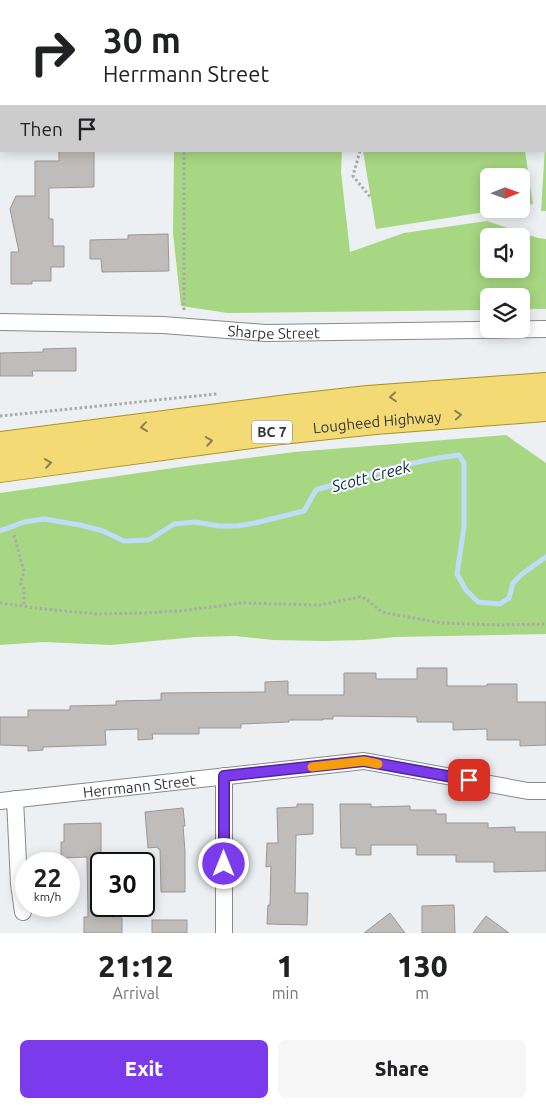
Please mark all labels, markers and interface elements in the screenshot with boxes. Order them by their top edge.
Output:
icon: right [20,20,85,85]
text: 30 m [103,20,181,60]
text: Herrmann Street [103,61,269,86]
icon: arrive [73,115,101,143]
text: Then [20,118,63,140]
north arrow [480,168,530,218]
map controls [480,168,530,338]
button: sound [480,228,530,278]
button: layers [480,288,530,338]
street label: Sharpe Street [227,322,320,341]
one-way arrow [388,392,396,403]
street label: Lougheed Highway [312,407,442,436]
one-way arrow [454,409,462,420]
one-way arrow [140,421,148,432]
road number: BC 7 [252,421,292,444]
one-way arrow [206,436,214,447]
water label: Scott Creek [329,457,413,495]
one-way arrow [45,458,53,469]
pin [448,759,490,801]
icon: arrive [455,766,483,794]
street label: Herrmann Street [82,771,197,800]
position arrow [197,837,249,889]
speed limit sign: 30 [90,852,155,917]
text: 22 [33,864,62,892]
text: km/h [34,890,61,903]
text: 21:12 [98,949,173,983]
text: 1 [277,949,294,983]
text: 130 [397,949,448,983]
text: Arrival [113,984,159,1002]
text: min [272,984,299,1002]
text: m [415,984,429,1002]
button: Exit [20,1040,268,1098]
button: Share [278,1040,526,1098]

